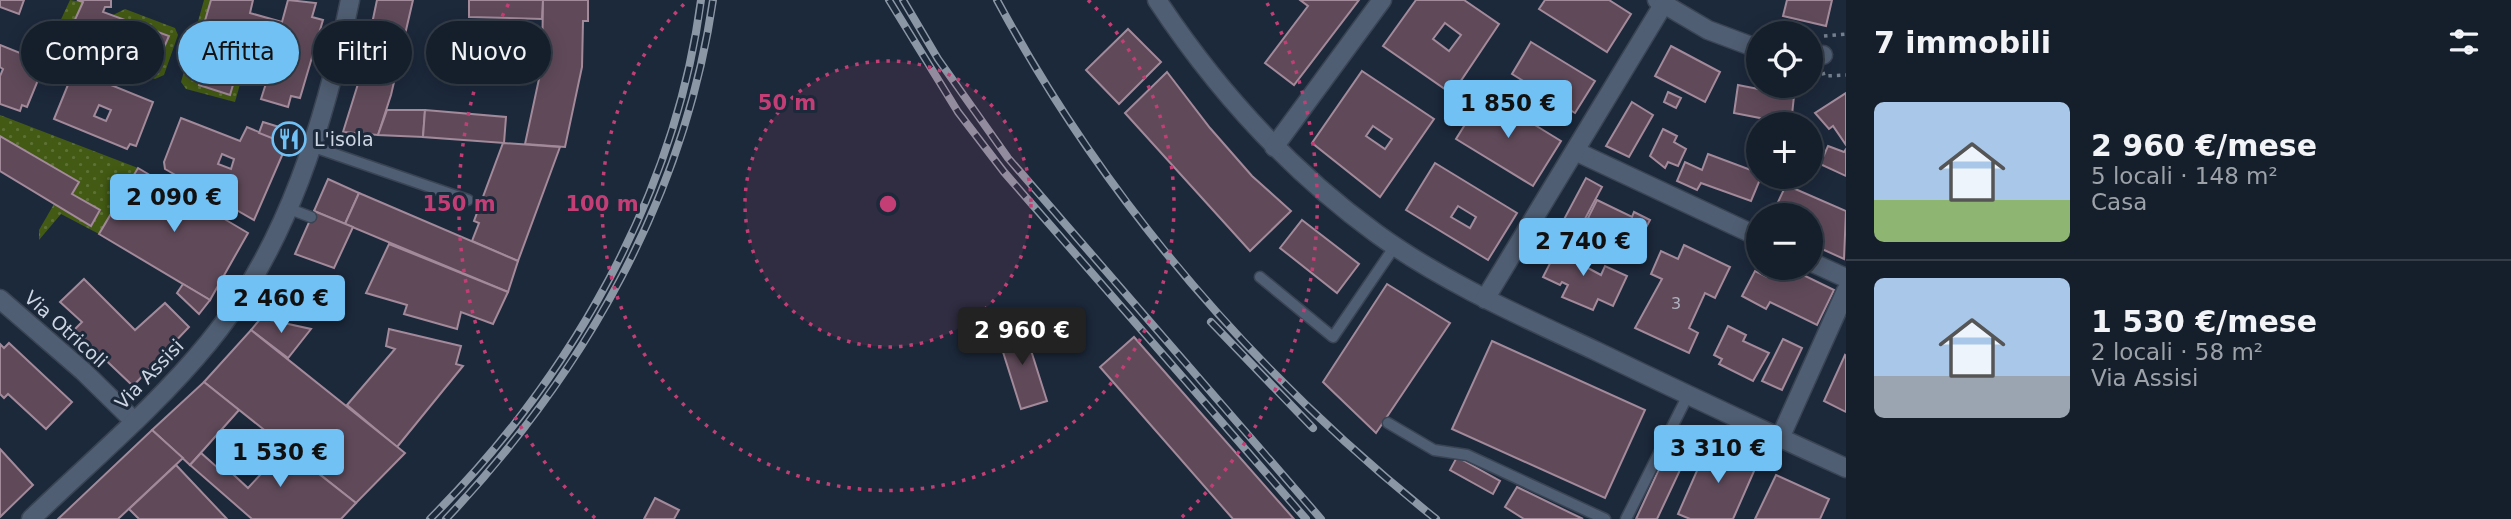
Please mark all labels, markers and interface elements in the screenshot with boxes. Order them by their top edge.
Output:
chip: Compra [21,21,164,84]
chip: Affitta [178,21,299,84]
chip: Filtri [313,21,412,84]
chip: Nuovo [426,21,551,84]
map controls [1746,21,1823,280]
button: locate [1746,21,1823,98]
icon: filters [2445,23,2483,61]
text: 7 immobili [1874,25,2051,60]
pin: 1 850 € [1443,80,1573,140]
text: 1 850 € [1460,90,1556,116]
text: 50 m [758,91,816,115]
button: + [1746,112,1823,189]
restaurant icon: L'isola [270,120,308,158]
place label: L'isola [314,128,374,150]
text: 2 960 €/mese [2091,128,2317,163]
icon: home [1930,130,2014,214]
text: 5 locali · 148 m² [2091,163,2278,189]
pin: 2 090 € [109,174,239,234]
text: 2 090 € [126,184,222,210]
text: Casa [2091,189,2147,215]
text: 150 m [422,192,496,216]
text: 100 m [565,192,639,216]
centre of rings [876,192,900,216]
button: − [1746,203,1823,280]
pin: 2 740 € [1518,218,1648,278]
text: 2 740 € [1535,228,1631,254]
pin: 2 460 € [216,276,346,335]
text: 2 460 € [233,285,329,311]
street label: Via Otricoli [20,286,112,372]
house number: 3 [1671,294,1681,313]
text: 1 530 €/mese [2091,304,2317,339]
icon: home [1930,306,2014,390]
pin: 2 960 € [957,308,1087,367]
text: 2 960 € [974,317,1070,343]
street label: Via Assisi [110,334,188,414]
text: 2 locali · 58 m² [2091,339,2263,365]
text: Via Assisi [2091,365,2199,391]
pin: 3 310 € [1653,426,1783,485]
pin: 1 530 € [215,430,345,489]
text: 3 310 € [1670,435,1766,461]
text: 1 530 € [232,439,328,465]

